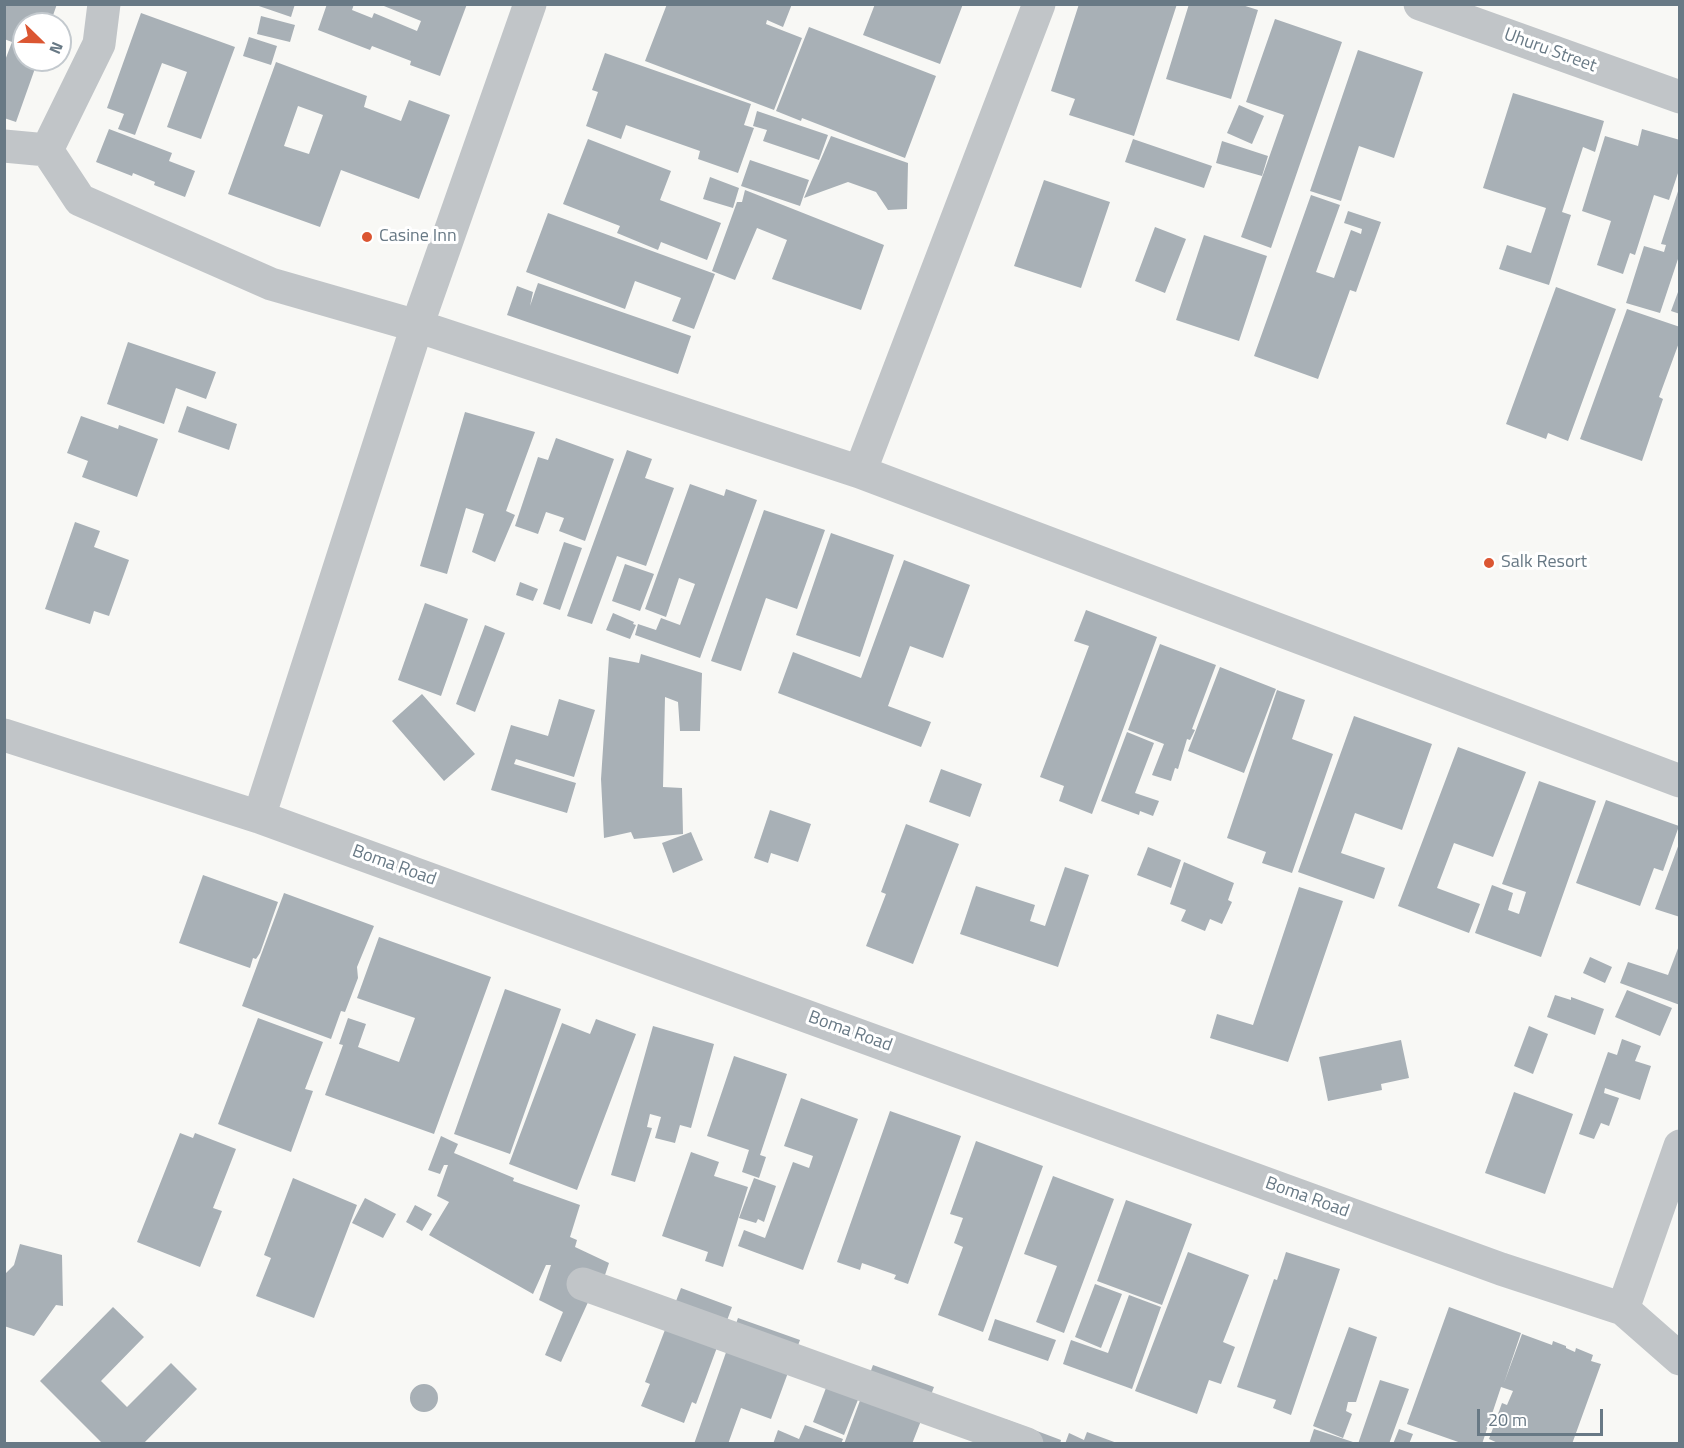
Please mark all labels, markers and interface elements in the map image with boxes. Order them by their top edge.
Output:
north arrow [12,12,72,72]
street label: Uhuru Street [1501,24,1599,78]
text: N [44,38,70,58]
place label: Casine Inn [379,226,457,248]
marker: Casine Inn [360,230,374,244]
place label: Salk Resort [1501,552,1587,574]
marker: Salk Resort [1482,556,1496,570]
street label: Boma Road [349,841,439,891]
street label: Boma Road [805,1007,895,1057]
street label: Boma Road [1262,1173,1352,1223]
scale bar [1480,1397,1606,1435]
text: 20 m [1488,1406,1527,1433]

